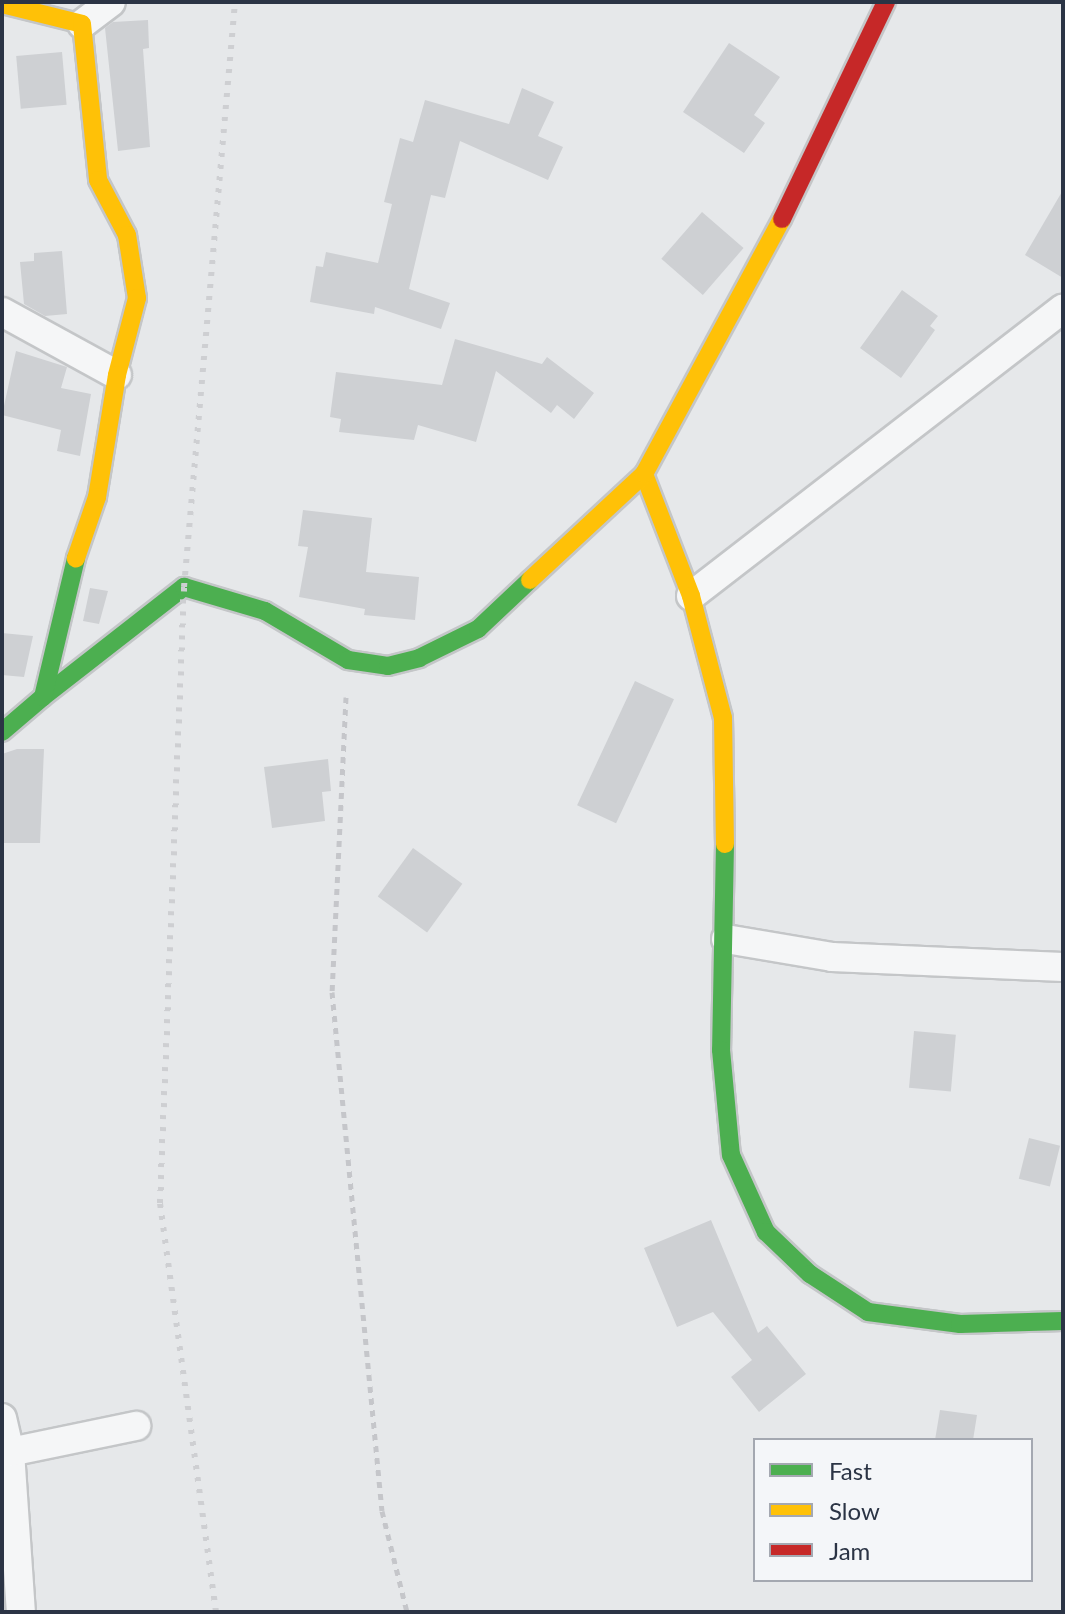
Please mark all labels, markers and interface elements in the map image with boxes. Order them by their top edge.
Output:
legend [753,1438,1033,1582]
text: Fast [829,1456,872,1485]
text: Slow [829,1496,880,1525]
text: Jam [829,1536,870,1565]

